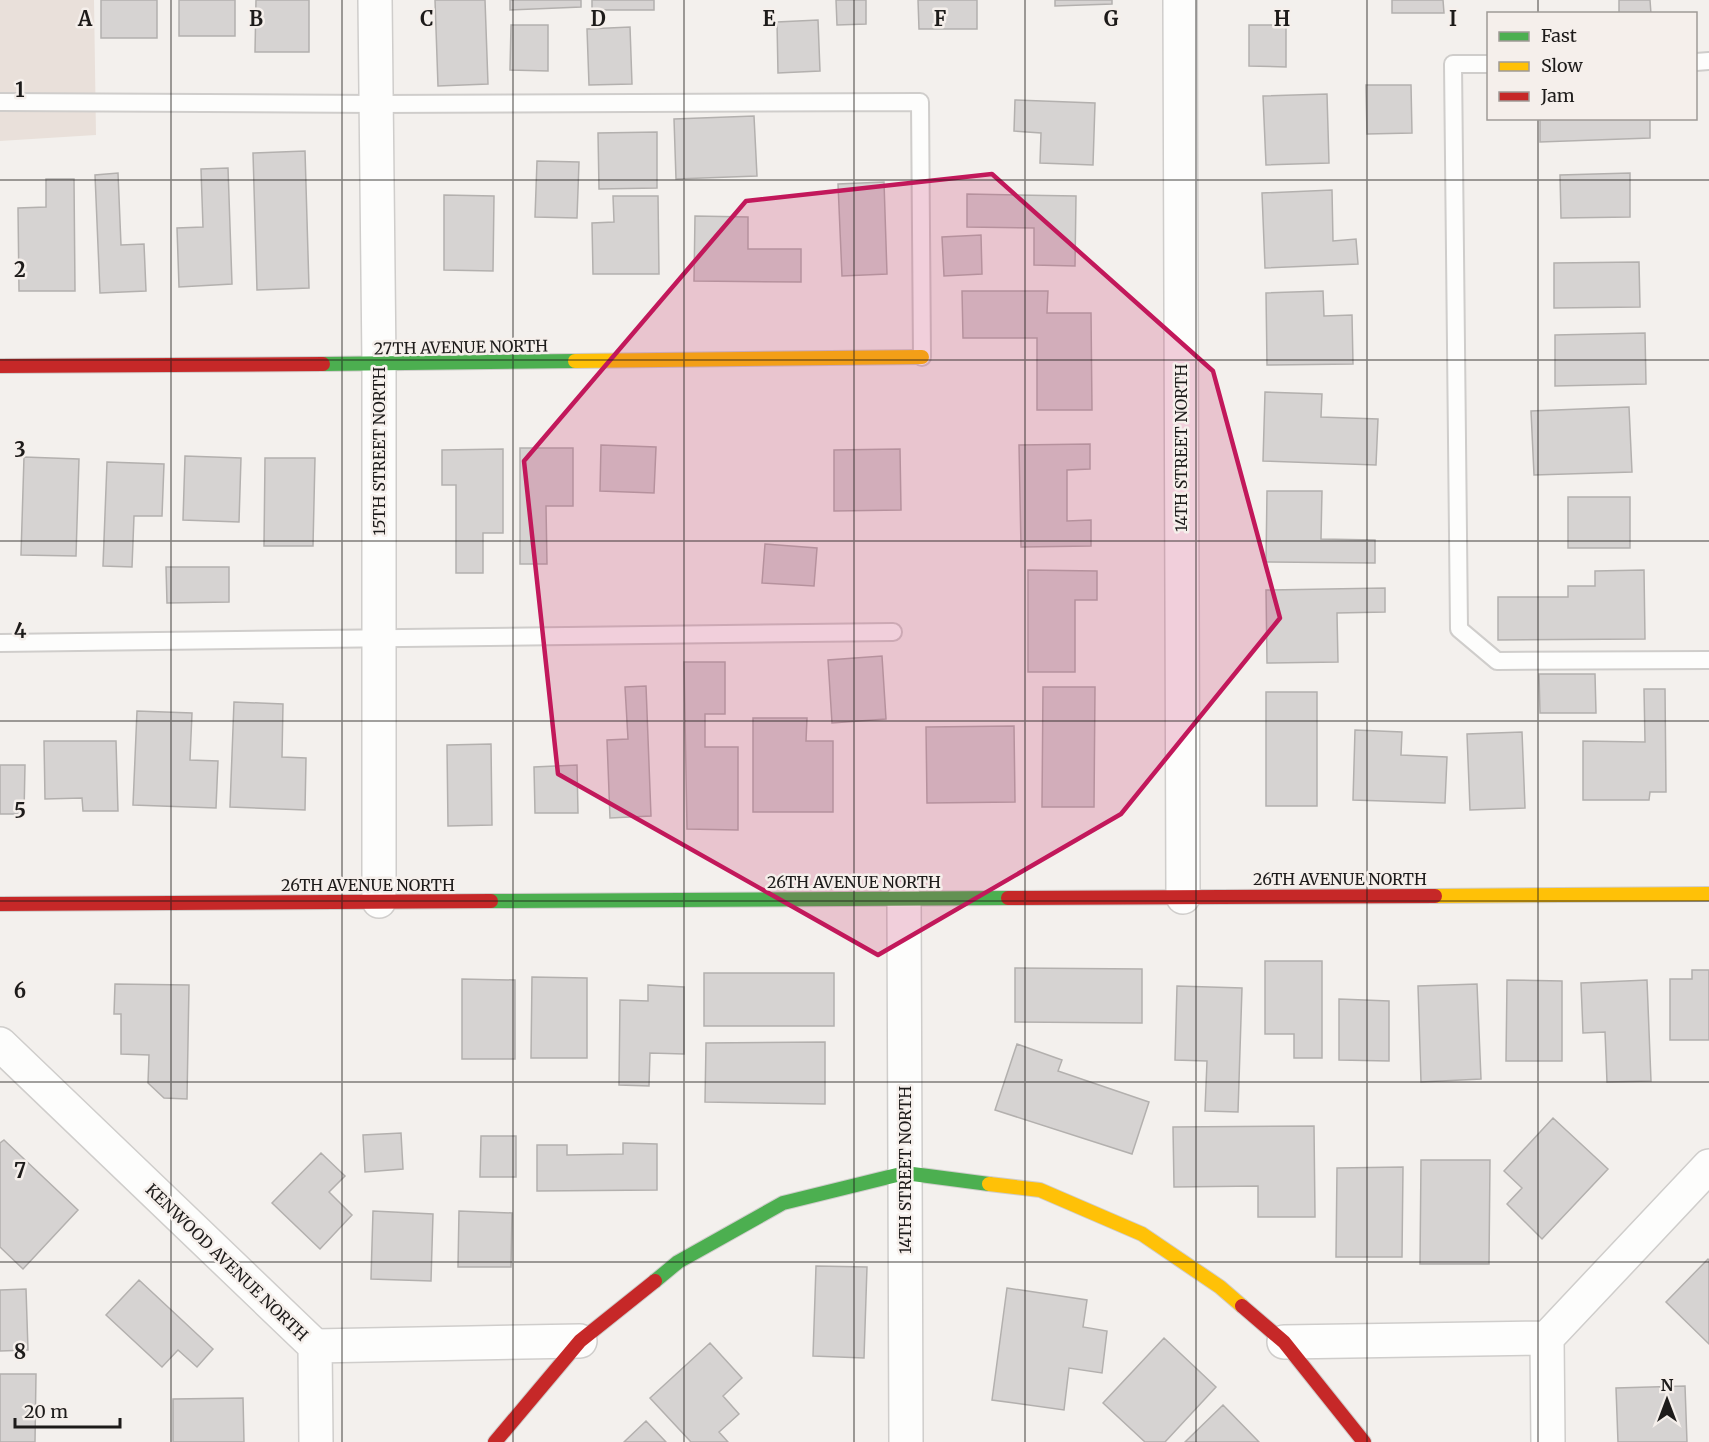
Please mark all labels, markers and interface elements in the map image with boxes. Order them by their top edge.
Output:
text: A [77,6,93,31]
text: B [249,6,263,31]
text: C [420,6,434,31]
text: D [590,6,606,31]
text: E [762,6,776,31]
text: F [934,6,947,31]
text: G [1104,6,1119,31]
text: H [1274,6,1290,31]
text: I [1449,6,1457,31]
legend [1487,12,1697,120]
text: Fast [1541,24,1577,47]
text: Slow [1541,54,1584,77]
text: 1 [15,77,25,102]
text: Jam [1540,84,1575,107]
text: 2 [14,257,26,282]
street label: 27TH AVENUE NORTH [374,335,548,359]
street label: 14TH STREET NORTH [1171,364,1191,532]
street label: 15TH STREET NORTH [369,366,389,535]
text: 3 [14,437,26,462]
text: 4 [14,618,27,643]
text: 5 [14,798,26,823]
street label: 26TH AVENUE NORTH [1253,869,1427,889]
street label: 26TH AVENUE NORTH [767,872,941,892]
street label: 26TH AVENUE NORTH [281,875,455,895]
text: 6 [14,978,26,1003]
street label: 14TH STREET NORTH [895,1086,915,1254]
text: 7 [14,1158,26,1183]
street label: KENWOOD AVENUE NORTH [142,1179,312,1345]
text: 8 [14,1339,26,1364]
north arrow [1637,1370,1697,1430]
text: N [1661,1375,1674,1395]
scale bar [15,1391,120,1429]
text: 20 m [24,1400,68,1423]

